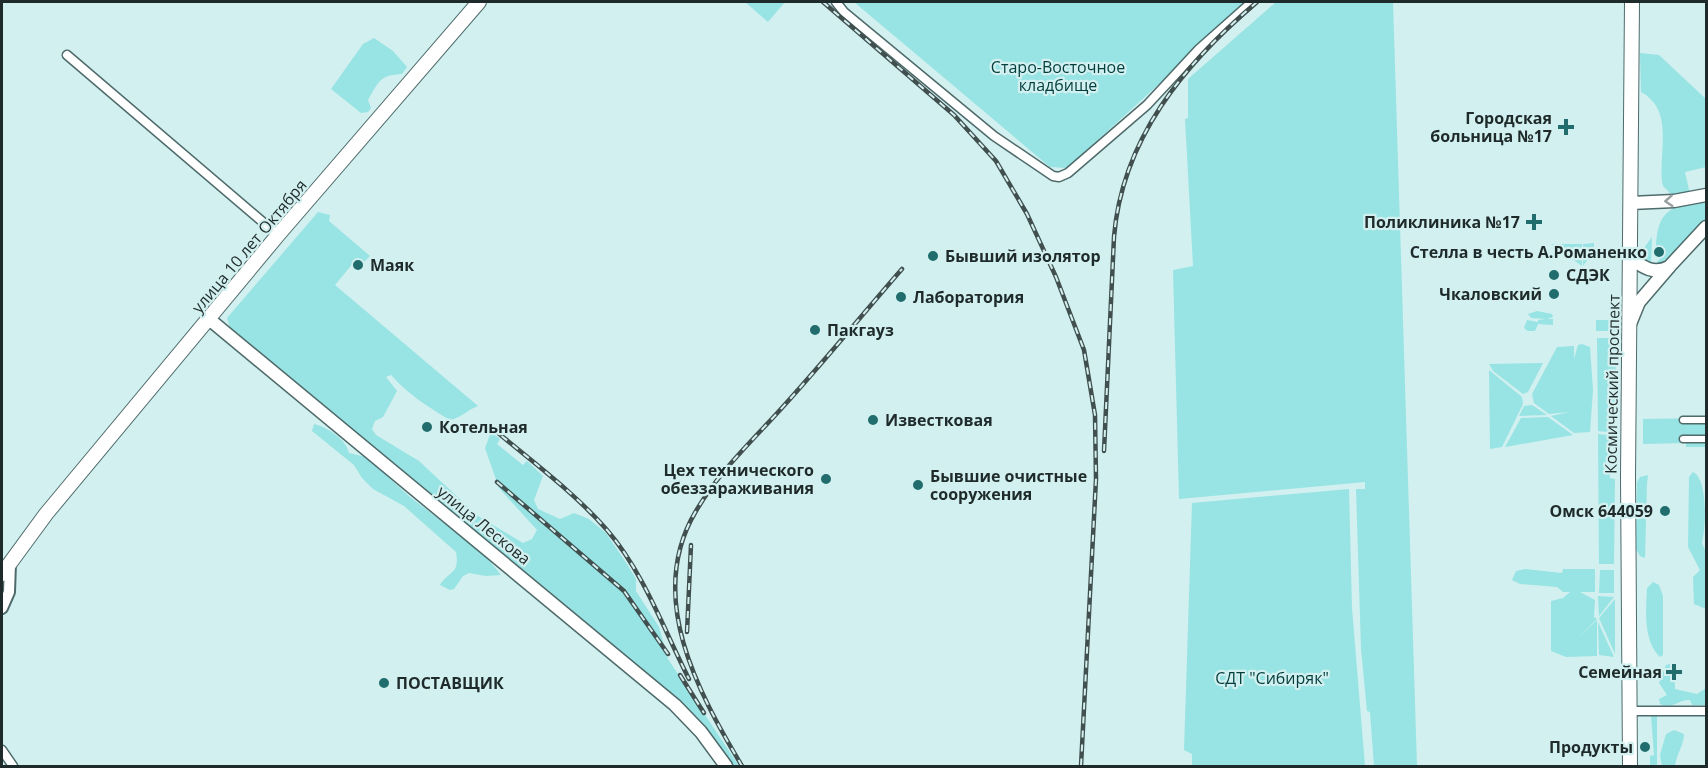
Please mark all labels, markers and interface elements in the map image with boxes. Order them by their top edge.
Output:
park label: Старо-Восточное кладбище [991,56,1125,96]
place label: Городская больница №17 [1430,107,1552,147]
marker: Городская больница №17 [1557,118,1575,136]
street label: улица 10 лет Октября [187,175,311,317]
one-way arrow [1664,194,1673,207]
place label: Поликлиника №17 [1364,211,1520,233]
marker: Поликлиника №17 [1525,213,1543,231]
place label: Стелла в честь А.Романенко [1410,241,1647,263]
place label: Бывший изолятор [945,245,1101,267]
marker: Стелла в честь А.Романенко [1652,245,1666,259]
marker: Бывший изолятор [926,249,940,263]
place label: Маяк [370,254,414,276]
marker: Маяк [351,258,365,272]
place label: СДЭК [1566,264,1610,286]
marker: СДЭК [1547,268,1561,282]
place label: Чкаловский [1439,283,1542,305]
place label: Лаборатория [913,286,1024,308]
marker: Чкаловский [1547,287,1561,301]
marker: Лаборатория [894,290,908,304]
street label: Космический проспект [1599,293,1625,474]
place label: Пакгауз [827,319,894,341]
marker: Пакгауз [808,323,822,337]
place label: Известковая [885,409,993,431]
marker: Известковая [866,413,880,427]
place label: Котельная [439,416,528,438]
marker: Котельная [420,420,434,434]
place label: Цех технического обеззараживания [661,459,814,499]
place label: Бывшие очистные сооружения [930,465,1087,505]
marker: Цех технического обеззараживания [819,472,833,486]
marker: Бывшие очистные сооружения [911,478,925,492]
street label: улица Лескова [433,480,535,570]
place label: Омск 644059 [1550,500,1653,522]
marker: Омск 644059 [1658,504,1672,518]
place label: Семейная [1578,661,1662,683]
marker: Семейная [1667,665,1681,679]
park label: СДТ "Сибиряк" [1215,667,1329,689]
place label: ПОСТАВЩИК [396,672,504,694]
marker: ПОСТАВЩИК [377,676,391,690]
place label: Продукты [1549,736,1633,758]
marker: Продукты [1638,740,1652,754]

